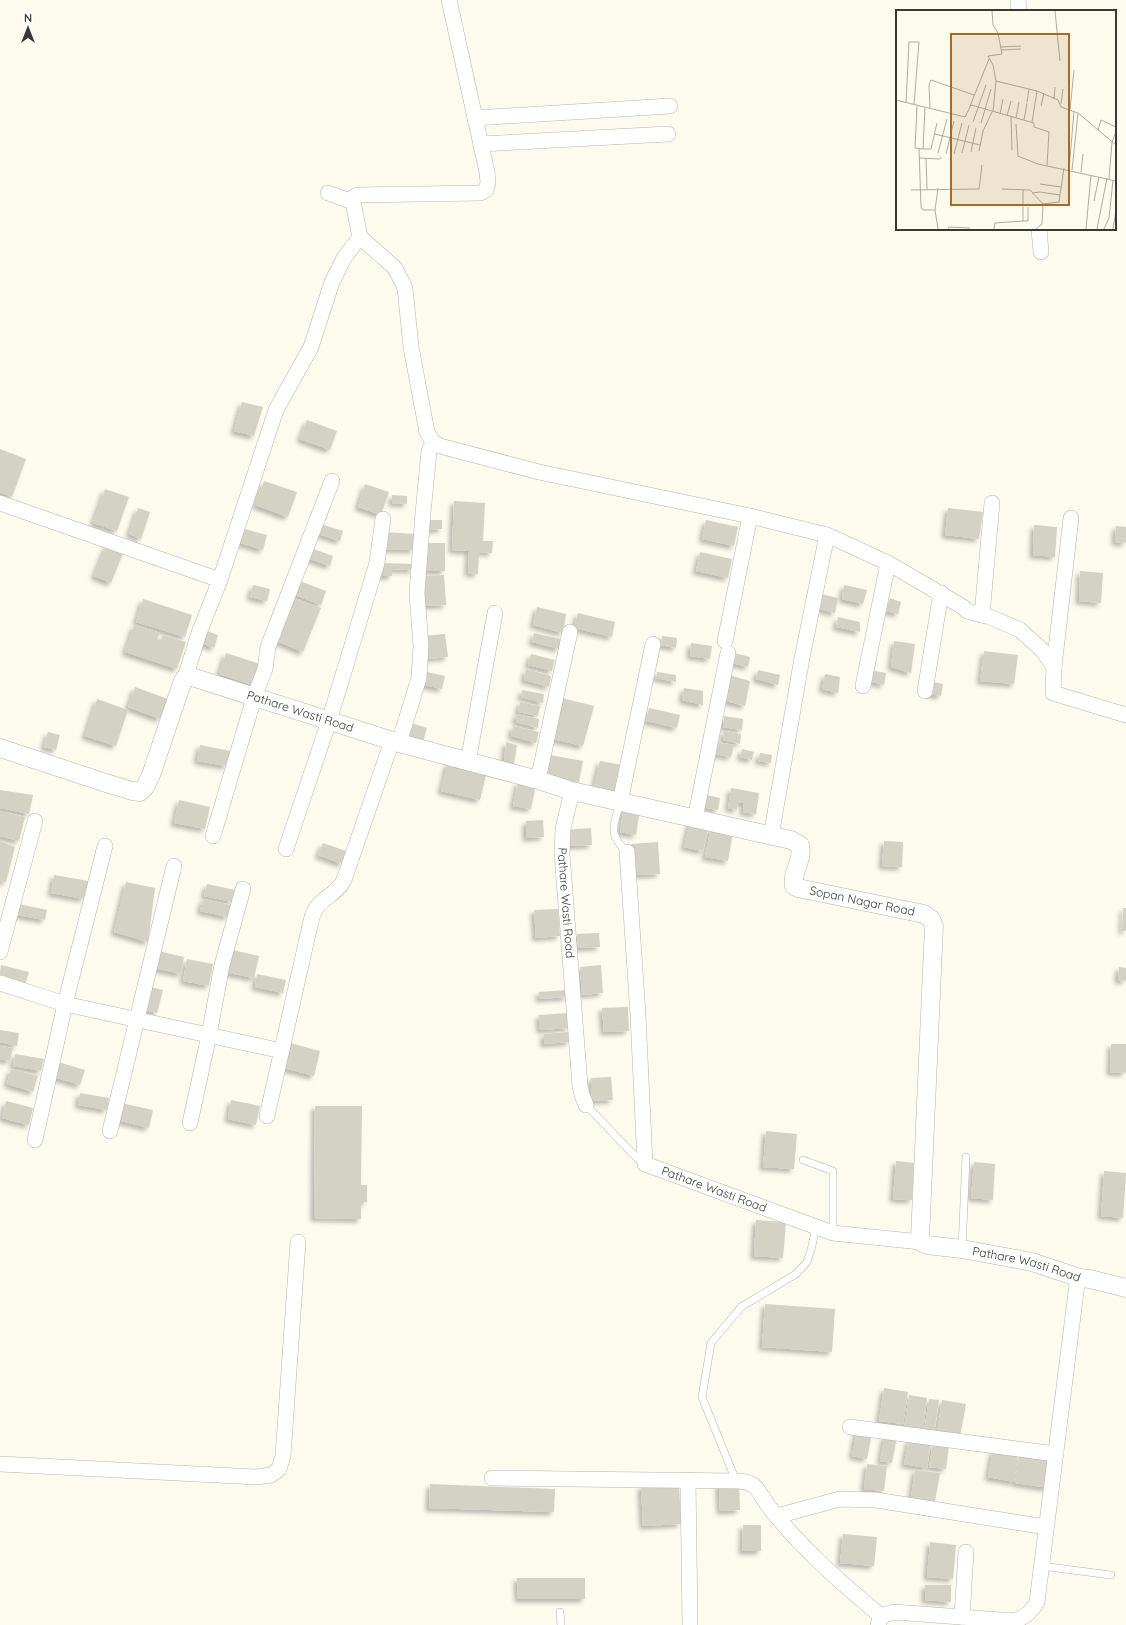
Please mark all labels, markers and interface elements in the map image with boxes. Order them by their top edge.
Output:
north arrow [8,8,48,48]
inset map [896,10,1116,230]
text: N [24,11,32,25]
street label: Pathare Wasti Road [245,687,356,735]
street label: Pathare Wasti Road [555,847,578,959]
street label: Sopan Nagar Road [808,883,916,919]
street label: Pathare Wasti Road [659,1163,769,1215]
street label: Pathare Wasti Road [971,1243,1083,1285]

